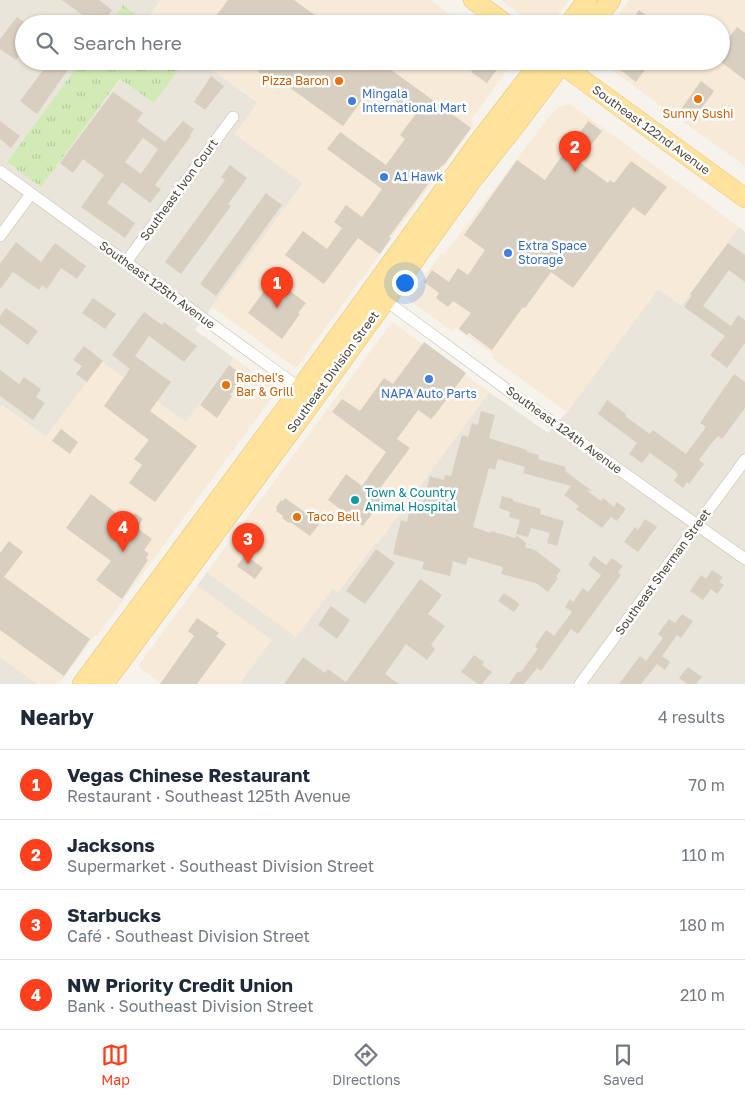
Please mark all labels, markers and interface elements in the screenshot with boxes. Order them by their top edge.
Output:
search box [15,15,730,70]
icon: search [33,29,61,57]
text: Search here [73,31,182,54]
place label: Pizza Baron [262,73,329,88]
marker: Pizza Baron [333,75,345,87]
street label: Southeast 122nd Avenue [589,82,713,177]
place label: Mingala International Mart [362,86,467,115]
marker: Sunny Sushi [692,93,704,105]
marker: Mingala International Mart [346,95,358,107]
place label: Sunny Sushi [662,106,734,121]
pin: 2 [559,131,591,172]
street label: Southeast Ivon Court [137,136,221,244]
place label: A1 Hawk [394,169,443,184]
marker: A1 Hawk [378,171,390,183]
street label: Southeast 125th Avenue [96,238,218,332]
place label: Extra Space Storage [518,238,587,267]
marker: Extra Space Storage [502,247,514,259]
pin: 1 [261,267,293,308]
your location [392,270,418,296]
street label: Southeast Division Street [283,308,382,435]
place label: Rachel's Bar & Grill [236,370,294,399]
marker: NAPA Auto Parts [423,373,435,385]
marker: Rachel's Bar & Grill [220,379,232,391]
street label: Southeast 124th Avenue [503,382,625,477]
place label: NAPA Auto Parts [381,386,477,401]
place label: Town & Country Animal Hospital [365,485,457,514]
marker: Town & Country Animal Hospital [349,494,361,506]
street label: Southeast Sherman Street [612,506,714,638]
place label: Taco Bell [307,509,360,524]
pin: 4 [107,511,139,552]
marker: Taco Bell [291,511,303,523]
pin: 3 [232,523,264,564]
text: Nearby [20,704,94,730]
text: 4 results [658,707,725,727]
text: Vegas Chinese Restaurant [67,763,310,786]
text: 1 [32,775,40,795]
text: 70 m [688,775,725,795]
text: Restaurant · Southeast 125th Avenue [67,786,351,806]
text: Jacksons [67,833,155,856]
text: 2 [31,845,41,865]
text: 110 m [681,845,725,865]
text: Supermarket · Southeast Division Street [67,856,374,876]
text: Starbucks [67,903,161,926]
text: 3 [31,915,41,935]
text: 180 m [679,915,725,935]
text: Café · Southeast Division Street [67,926,310,946]
text: NW Priority Credit Union [67,973,293,996]
text: 4 [31,985,41,1005]
text: 210 m [680,985,725,1005]
text: Bank · Southeast Division Street [67,996,314,1016]
tab: Map [101,1041,130,1088]
tab: Directions [332,1041,401,1088]
tab: Saved [603,1041,644,1088]

